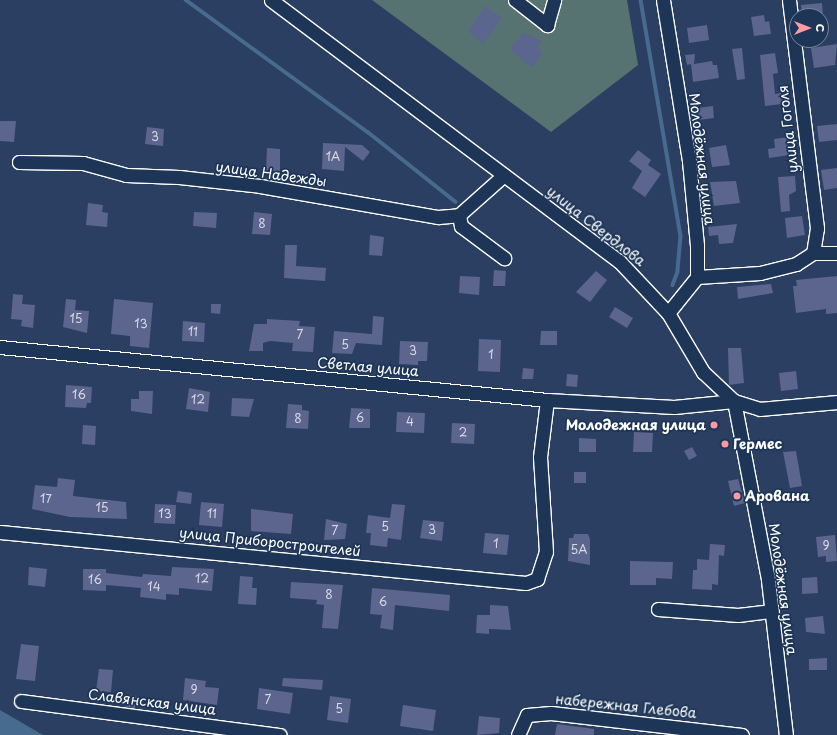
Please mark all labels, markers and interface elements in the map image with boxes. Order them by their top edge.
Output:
north arrow [789,8,829,48]
text: С [812,24,829,32]
street label: улица Гоголя [774,84,802,174]
street label: Молодёжная улица [686,92,718,226]
house number: 3 [151,130,159,144]
house number: 1А [326,150,340,164]
street label: улица Надежды [214,158,328,190]
street label: улица Свердлова [543,182,649,270]
house number: 8 [258,217,266,231]
house number: 15 [69,312,83,326]
house number: 13 [134,317,148,331]
house number: 11 [188,325,198,339]
house number: 7 [297,328,303,342]
house number: 5 [341,338,349,352]
house number: 3 [409,344,417,358]
house number: 1 [488,348,494,362]
street label: Светлая улица [316,354,420,380]
house number: 16 [72,388,86,402]
house number: 12 [191,393,205,407]
house number: 6 [356,411,364,425]
house number: 8 [294,412,302,426]
house number: 4 [406,415,414,429]
place label: Молодежная улица [565,417,706,433]
marker: Молодежная улица [709,420,719,430]
house number: 2 [459,426,467,440]
place label: Гермес [733,436,782,452]
marker: Гермес [720,439,730,449]
place label: Арована [745,488,810,504]
marker: Арована [732,491,742,501]
house number: 17 [40,492,52,506]
house number: 15 [95,501,109,515]
house number: 13 [158,507,172,521]
house number: 11 [207,507,217,521]
house number: 5 [381,520,389,534]
street label: Молодёжная улица [765,522,801,656]
house number: 3 [428,523,436,537]
street label: улица Приборостроителей [178,524,362,560]
house number: 7 [332,524,338,538]
house number: 1 [493,537,499,551]
house number: 9 [822,539,830,553]
house number: 5А [571,543,587,557]
house number: 12 [195,572,209,586]
house number: 16 [88,573,102,587]
house number: 14 [147,580,161,594]
house number: 8 [325,588,333,602]
house number: 6 [379,595,387,609]
house number: 9 [190,683,198,697]
street label: Славянская улица [87,686,217,718]
street label: набережная Глебова [554,690,698,722]
house number: 7 [265,693,271,707]
house number: 5 [335,702,343,716]

